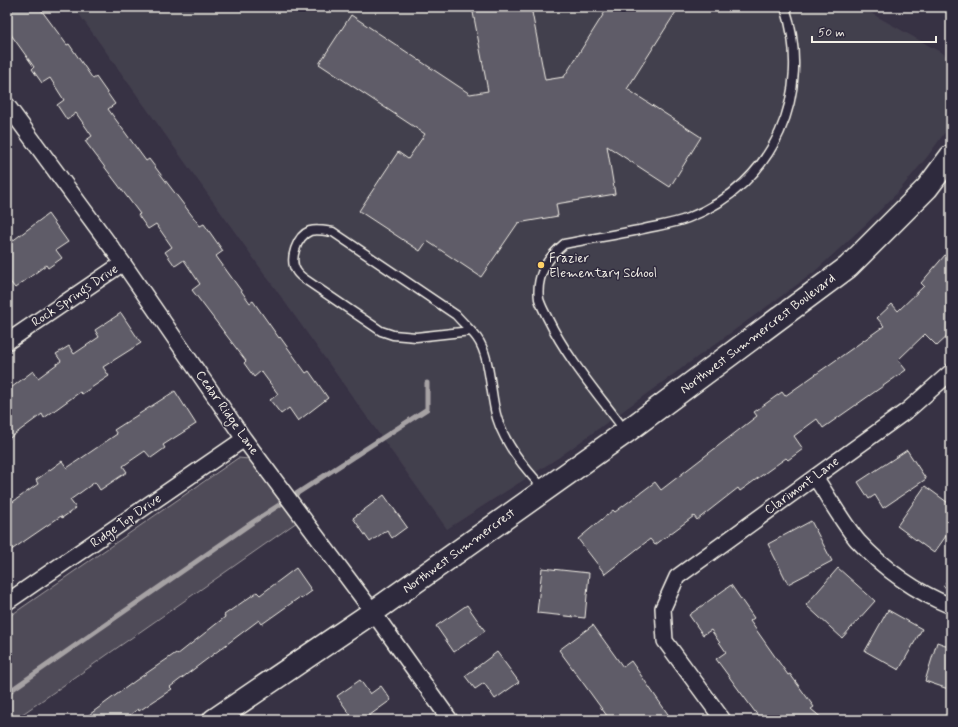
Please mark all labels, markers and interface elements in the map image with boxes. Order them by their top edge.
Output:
scale bar [812,18,936,44]
text: 50 m [818,25,845,41]
place label: Frazier Elementary School [549,250,657,282]
marker: Frazier Elementary School [536,260,546,270]
street label: Rock Springs Drive [28,261,123,333]
street label: Northwest Summercrest Boulevard [677,270,839,398]
street label: Cedar Ridge Lane [191,367,263,459]
street label: Clarimont Lane [761,453,843,519]
street label: Ridge Top Drive [87,490,166,553]
street label: Northwest Summercrest [399,504,519,598]

